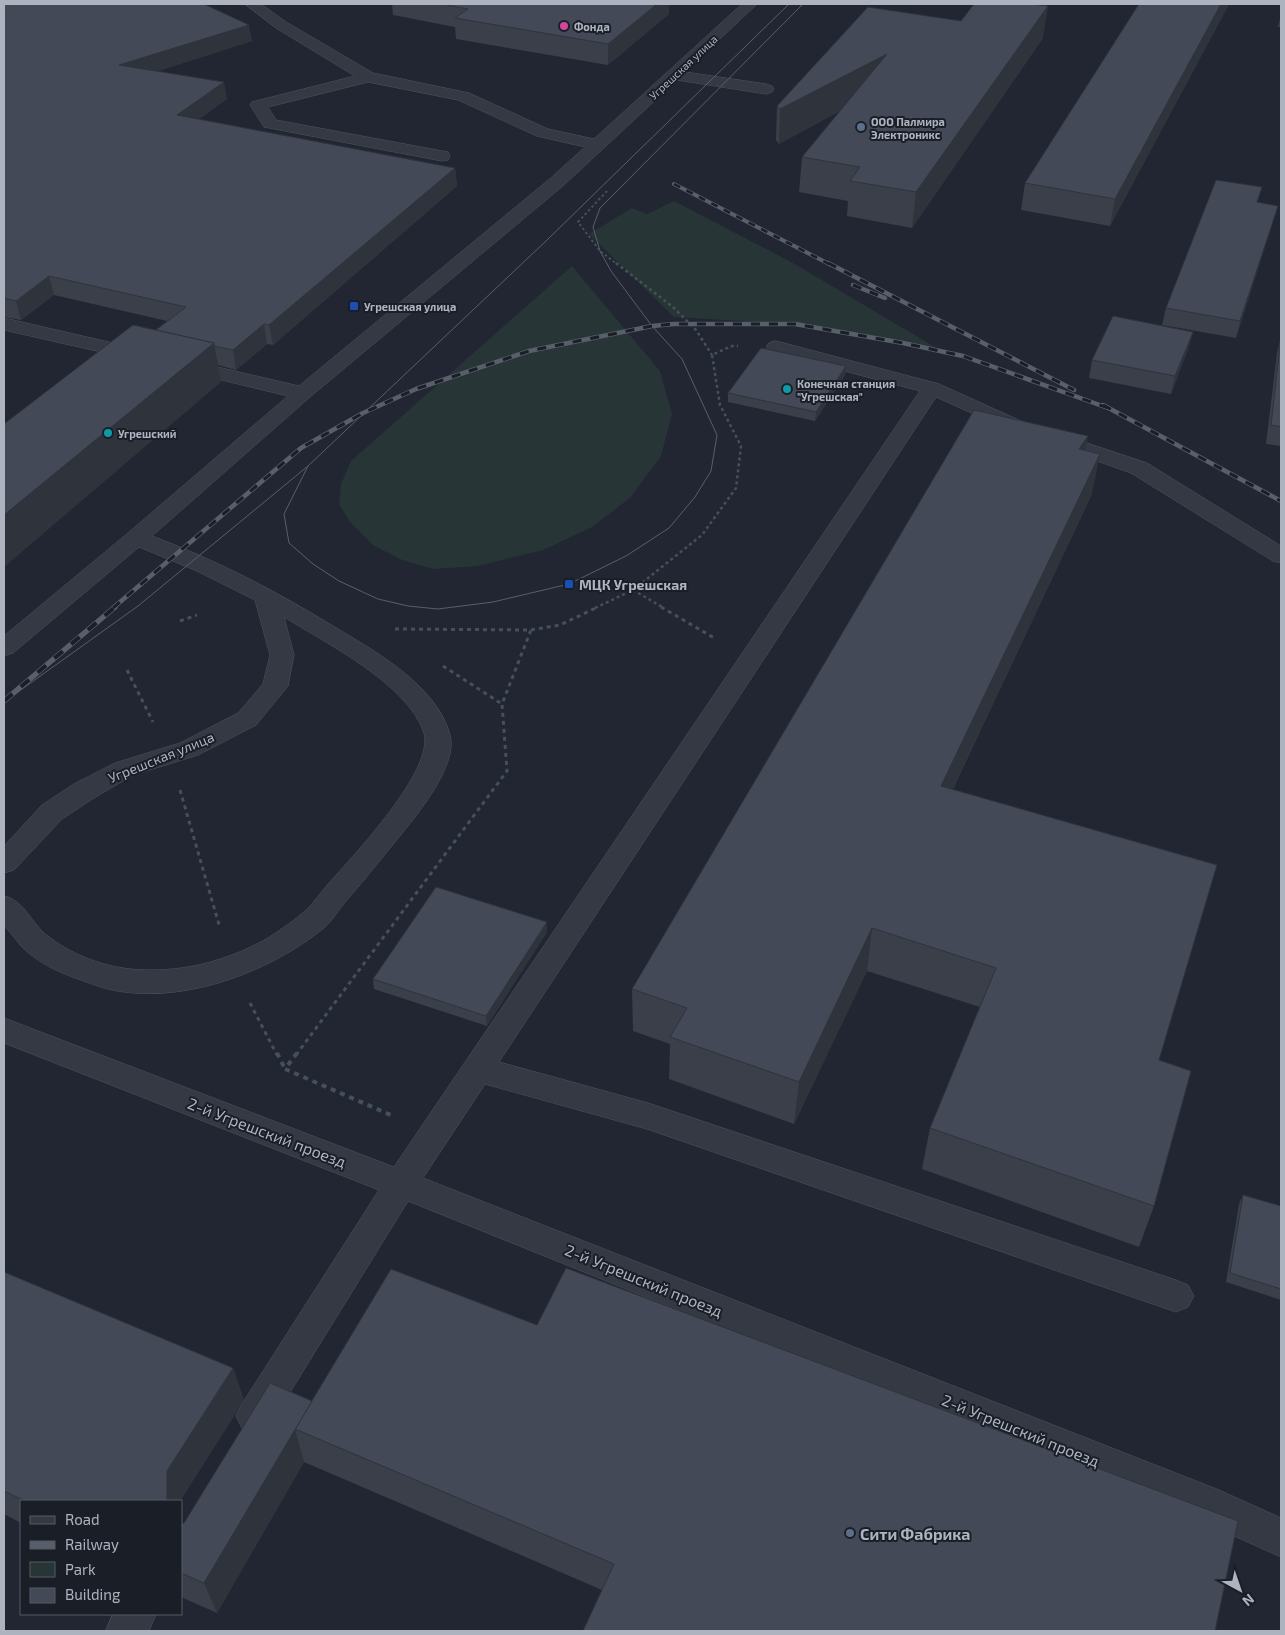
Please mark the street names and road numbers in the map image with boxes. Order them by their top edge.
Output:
street label: Угрешская улица [646,32,721,103]
street label: Угрешская улица [106,728,216,786]
street label: 2-й Угрешский проезд [185,1093,349,1171]
street label: 2-й Угрешский проезд [562,1240,726,1320]
street label: 2-й Угрешский проезд [939,1390,1103,1470]

